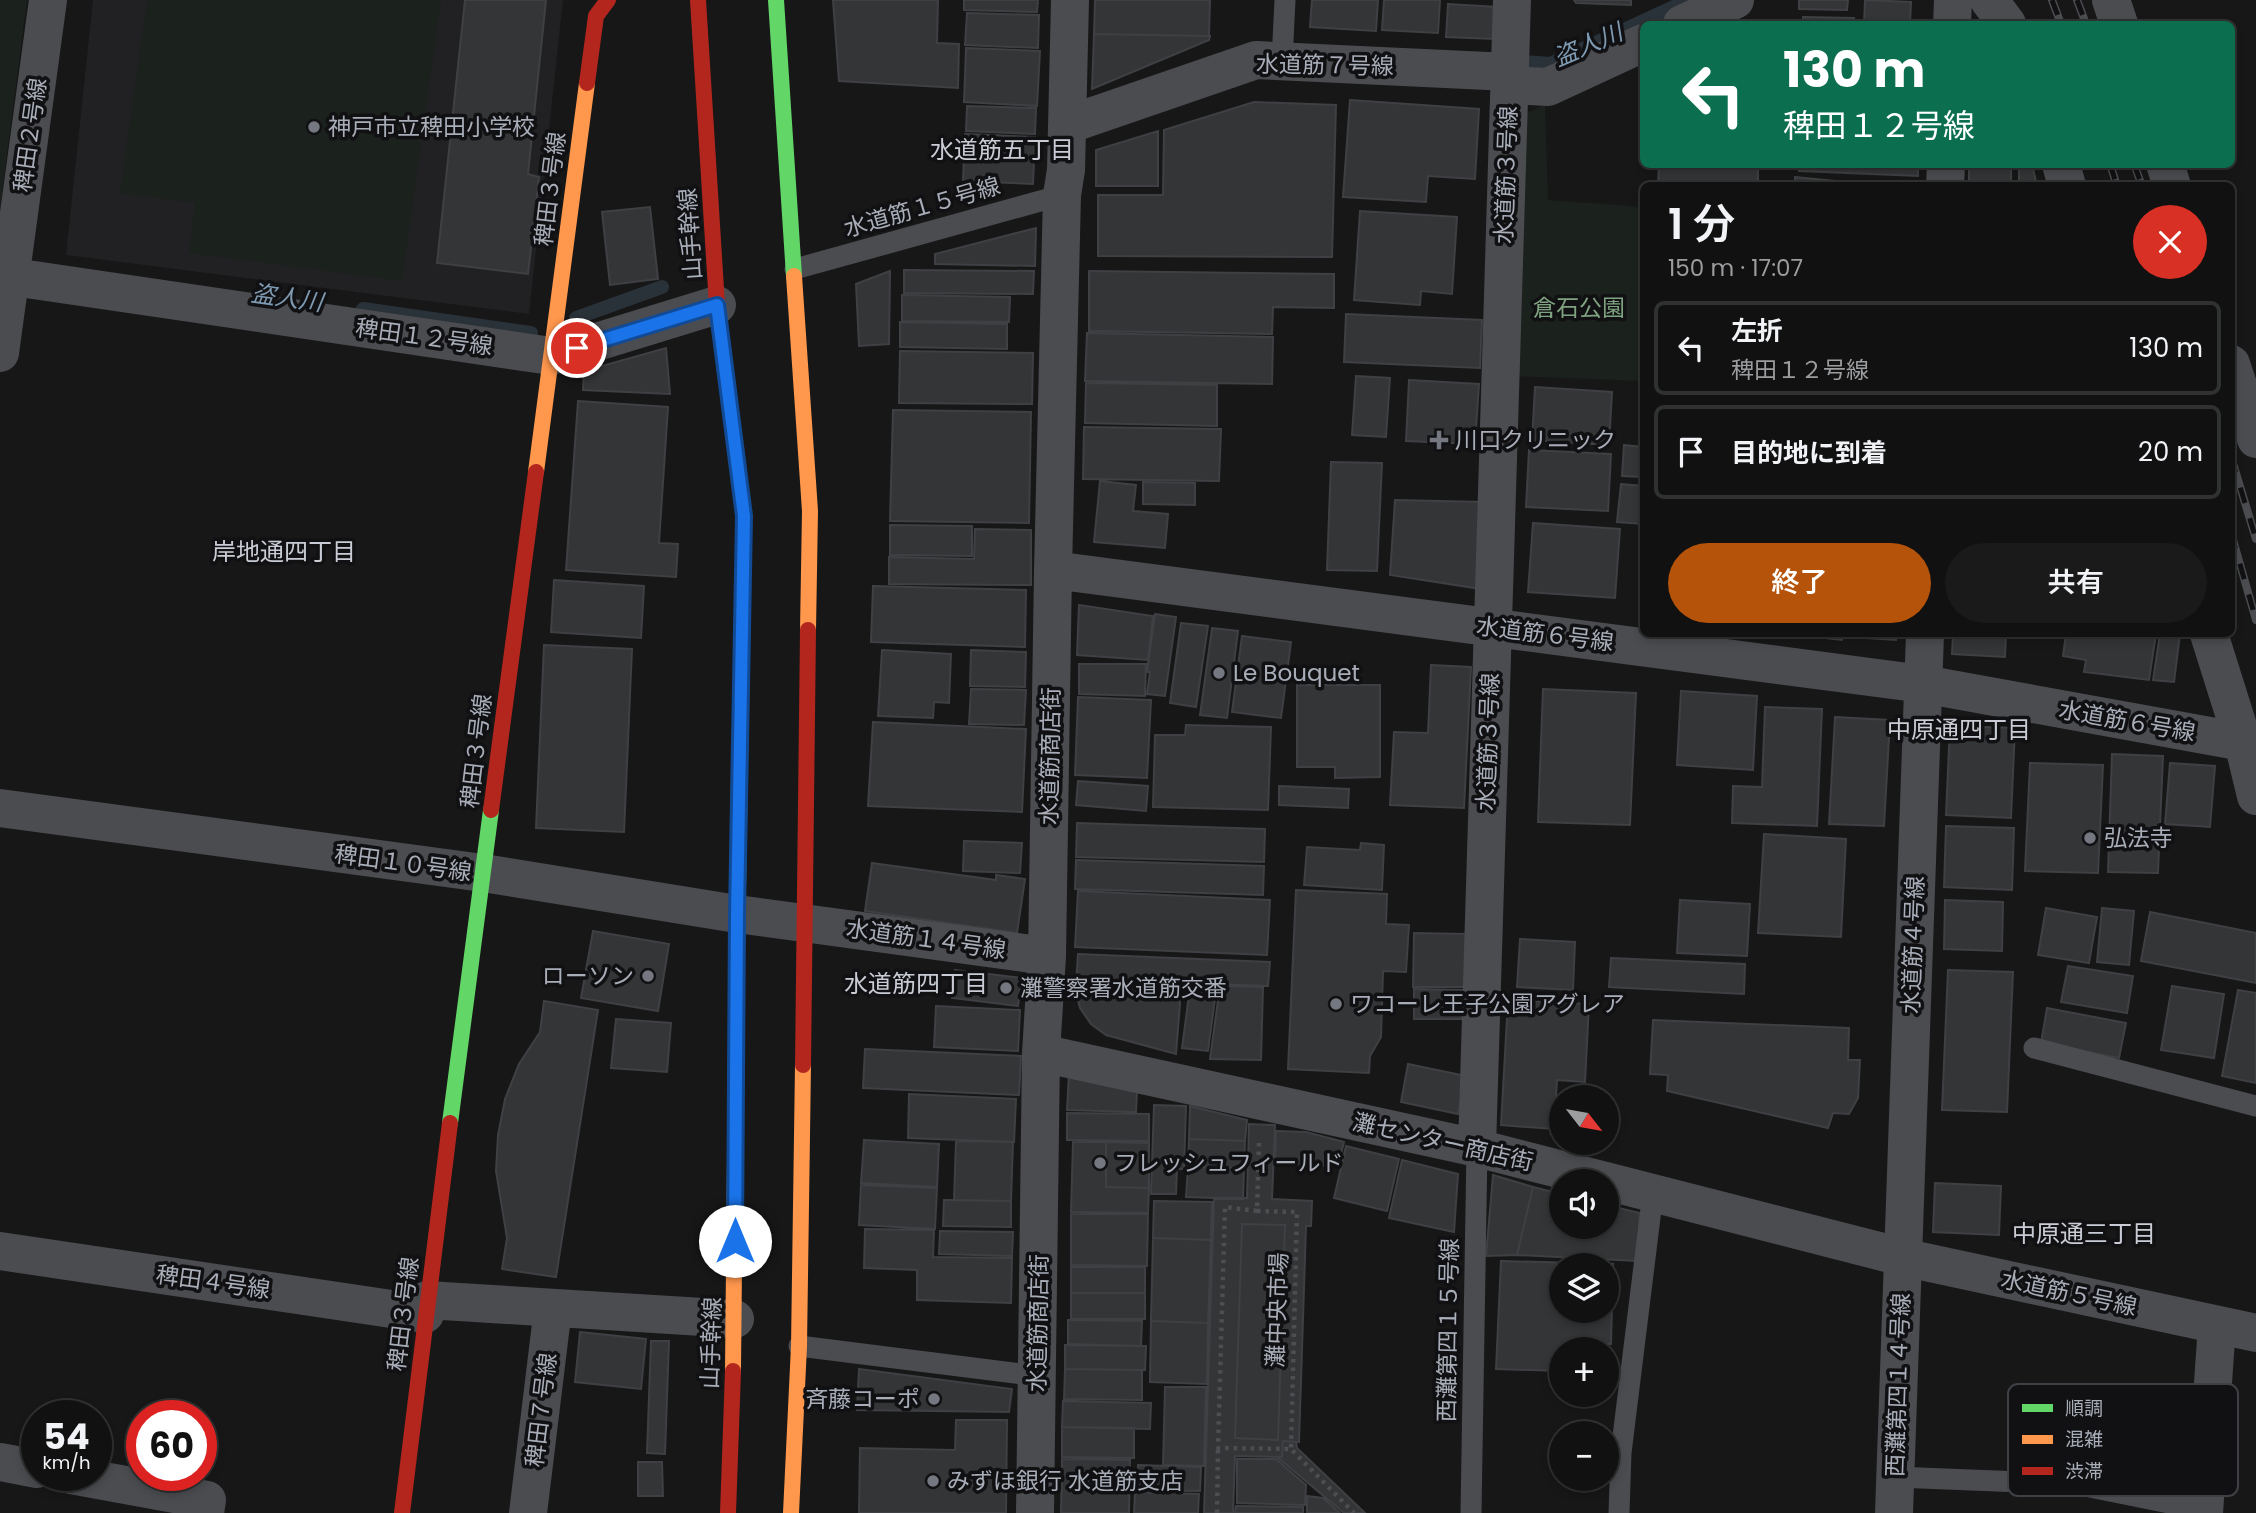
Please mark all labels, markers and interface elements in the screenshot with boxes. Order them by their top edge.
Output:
water label: 盗人川 [1548,14,1630,74]
text: 130 m [1783,36,1925,104]
street label: 水道筋７号線 [1256,48,1394,82]
icon: left [1668,49,1759,140]
street label: 稗田２号線 [6,76,54,194]
text: 稗田１２号線 [1783,103,1975,148]
street label: 水道筋３号線 [1488,105,1524,245]
place label: 神戸市立稗田小学校 [328,111,535,143]
marker: 神戸市立稗田小学校 [306,119,322,135]
street label: 稗田３号線 [527,130,573,248]
district label: 水道筋五丁目 [930,133,1074,166]
street label: 水道筋１５号線 [840,169,1004,245]
street label: 山手幹線 [671,187,709,281]
text: 1 分 [1668,195,1735,254]
button: close [2133,205,2207,279]
text: 150 m · 17:07 [1668,252,1803,284]
water label: 盗人川 [249,276,328,319]
park label: 倉石公園 [1533,292,1625,324]
street label: 稗田１２号線 [353,312,495,362]
text: 左折 [1731,313,1783,349]
pin [547,318,607,378]
icon: arrive [558,329,596,367]
icon: left [1672,329,1710,367]
text: 130 m [2129,330,2203,366]
text: 稗田１２号線 [1731,354,1869,386]
place label: 川口クリニック [1455,424,1616,456]
marker: 川口クリニック [1429,430,1449,450]
icon: arrive [1672,433,1710,471]
text: 20 m [2138,434,2203,470]
text: 目的地に到着 [1731,435,1887,471]
district label: 岸地通四丁目 [212,535,356,568]
button: 終了 [1668,543,1931,623]
button: 共有 [1945,543,2207,623]
street label: 水道筋６号線 [1475,610,1615,658]
place label: Le Bouquet [1233,657,1360,689]
marker: Le Bouquet [1211,665,1227,681]
street label: 水道筋３号線 [1470,672,1506,812]
street label: 水道筋商店街 [1033,687,1067,825]
street label: 稗田３号線 [453,692,499,810]
street label: 水道筋６号線 [2056,693,2198,749]
district label: 中原通四丁目 [1887,713,2031,746]
place label: 弘法寺 [2104,822,2173,854]
marker: 弘法寺 [2082,830,2098,846]
street label: 稗田１０号線 [332,838,474,888]
street label: 水道筋４号線 [1895,875,1931,1015]
street label: 水道筋１４号線 [844,912,1008,966]
place label: ローソン [542,960,634,992]
district label: 水道筋四丁目 [844,967,988,1000]
marker: ローソン [640,968,656,984]
place label: 灘警察署水道筋交番 [1020,972,1227,1004]
marker: 灘警察署水道筋交番 [998,980,1014,996]
place label: ワコーレ王子公園アグレア [1350,988,1625,1020]
marker: ワコーレ王子公園アグレア [1328,996,1344,1012]
north arrow [1549,1085,1619,1155]
map controls [1549,1085,1619,1491]
street label: 灘センター商店街 [1350,1106,1536,1178]
place label: フレッシュフィールド [1114,1147,1344,1179]
marker: フレッシュフィールド [1092,1155,1108,1171]
button: sound [1549,1169,1619,1239]
position arrow [698,1204,772,1278]
district label: 中原通三丁目 [2012,1217,2156,1250]
street label: 西灘第四１５号線 [1430,1238,1466,1422]
street label: 灘中央市場 [1259,1252,1295,1368]
button: layers [1549,1253,1619,1323]
street label: 水道筋商店街 [1021,1254,1055,1392]
street label: 稗田３号線 [380,1255,426,1373]
street label: 稗田４号線 [154,1258,272,1306]
street label: 水道筋５号線 [1998,1263,2140,1323]
street label: 西灘第四１４号線 [1879,1292,1917,1478]
street label: 山手幹線 [693,1296,729,1390]
button: + [1549,1337,1619,1407]
street label: 稗田７号線 [518,1351,564,1469]
place label: 斉藤コーポ [805,1383,920,1415]
legend [2008,1384,2238,1496]
marker: 斉藤コーポ [926,1391,942,1407]
text: 順調 [2065,1395,2103,1422]
speed limit sign: 60 [126,1400,217,1491]
text: 54 [43,1412,90,1461]
button: − [1549,1421,1619,1491]
text: 混雑 [2065,1426,2103,1453]
text: km/h [43,1450,90,1475]
text: 渋滞 [2065,1458,2103,1485]
place label: みずほ銀行 水道筋支店 [947,1465,1183,1497]
marker: みずほ銀行 水道筋支店 [925,1473,941,1489]

